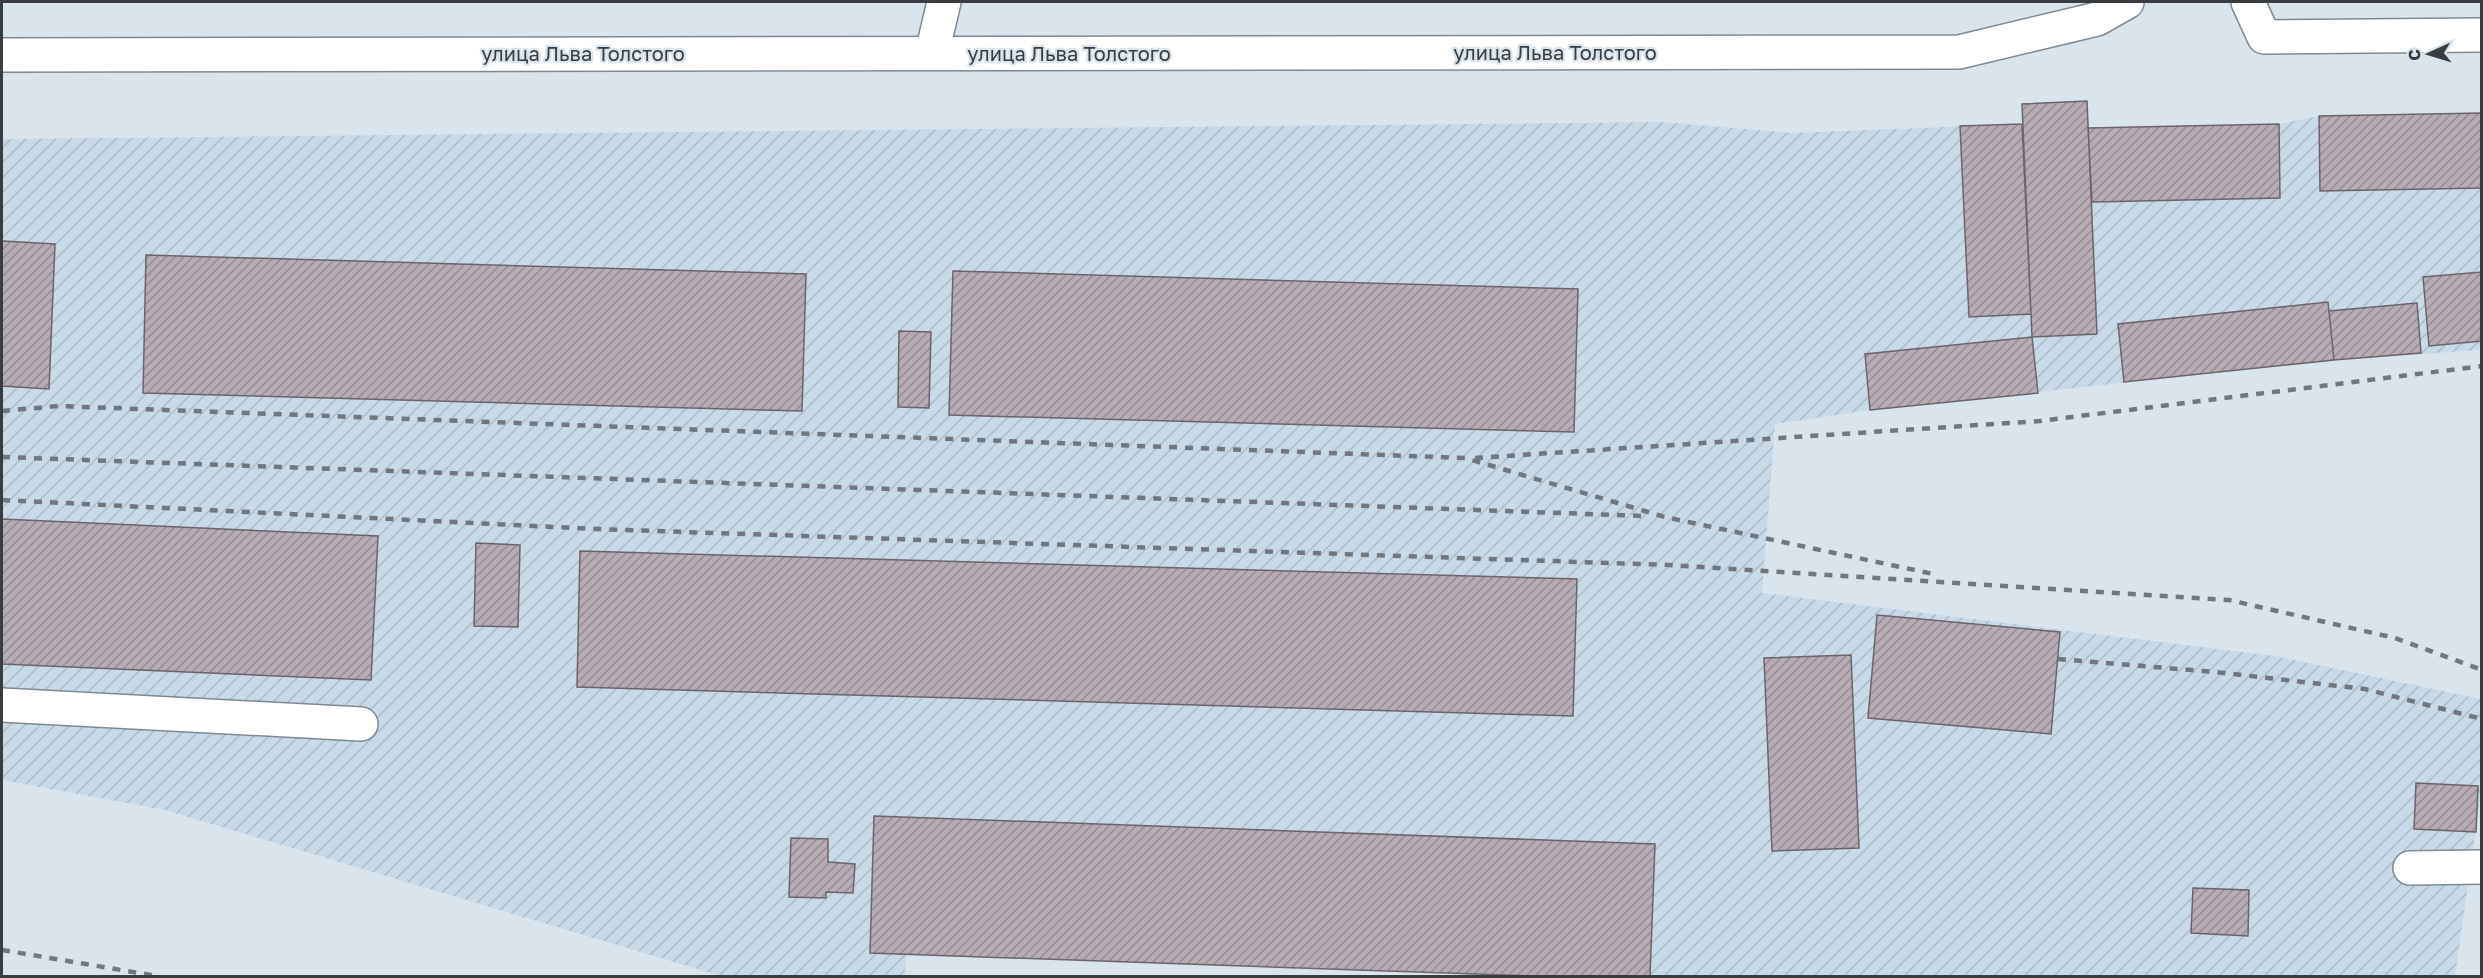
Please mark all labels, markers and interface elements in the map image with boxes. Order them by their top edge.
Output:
north arrow [2399,24,2459,84]
street label: улица Льва Толстого [1453,40,1657,64]
street label: улица Льва Толстого [481,41,685,65]
street label: улица Льва Толстого [967,41,1171,65]
text: С [2404,49,2424,61]

